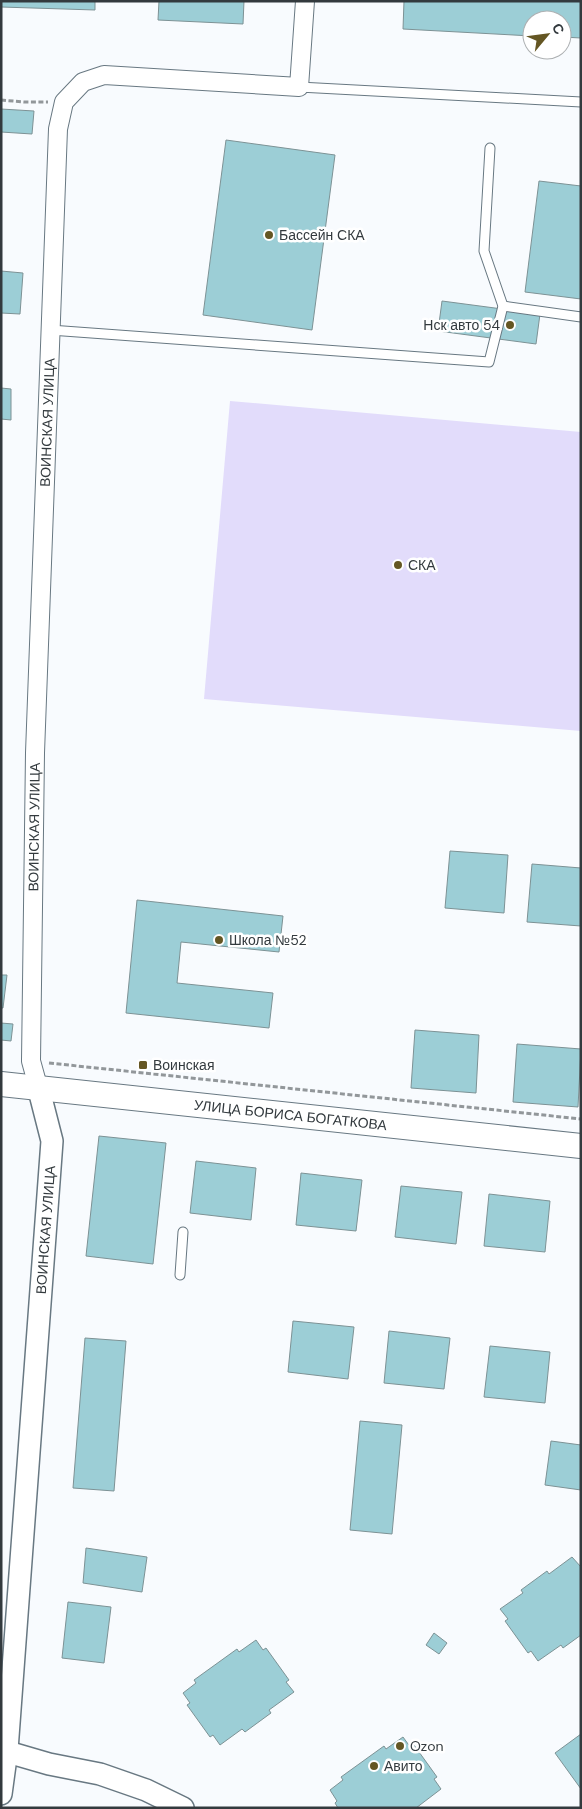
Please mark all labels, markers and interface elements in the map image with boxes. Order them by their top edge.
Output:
north arrow [522,10,572,60]
text: С [548,20,569,37]
place label: Бассейн СКА [279,226,365,244]
marker: Бассейн СКА [263,229,275,241]
place label: Нск авто 54 [423,316,500,334]
marker: Нск авто 54 [504,319,516,331]
street label: ВОИНСКАЯ УЛИЦА [36,357,59,487]
place label: СКА [408,556,436,574]
marker: СКА [392,559,404,571]
street label: ВОИНСКАЯ УЛИЦА [24,762,44,892]
place label: Школа №52 [229,931,307,949]
marker: Школа №52 [213,934,225,946]
place label: Воинская [153,1056,214,1074]
marker: Воинская [137,1059,149,1071]
street label: УЛИЦА БОРИСА БОГАТКОВА [193,1096,388,1134]
street label: ВОИНСКАЯ УЛИЦА [32,1164,59,1295]
place label: Ozon [410,1737,444,1755]
marker: Ozon [394,1740,406,1752]
place label: Авито [384,1757,423,1775]
marker: Авито [368,1760,380,1772]

